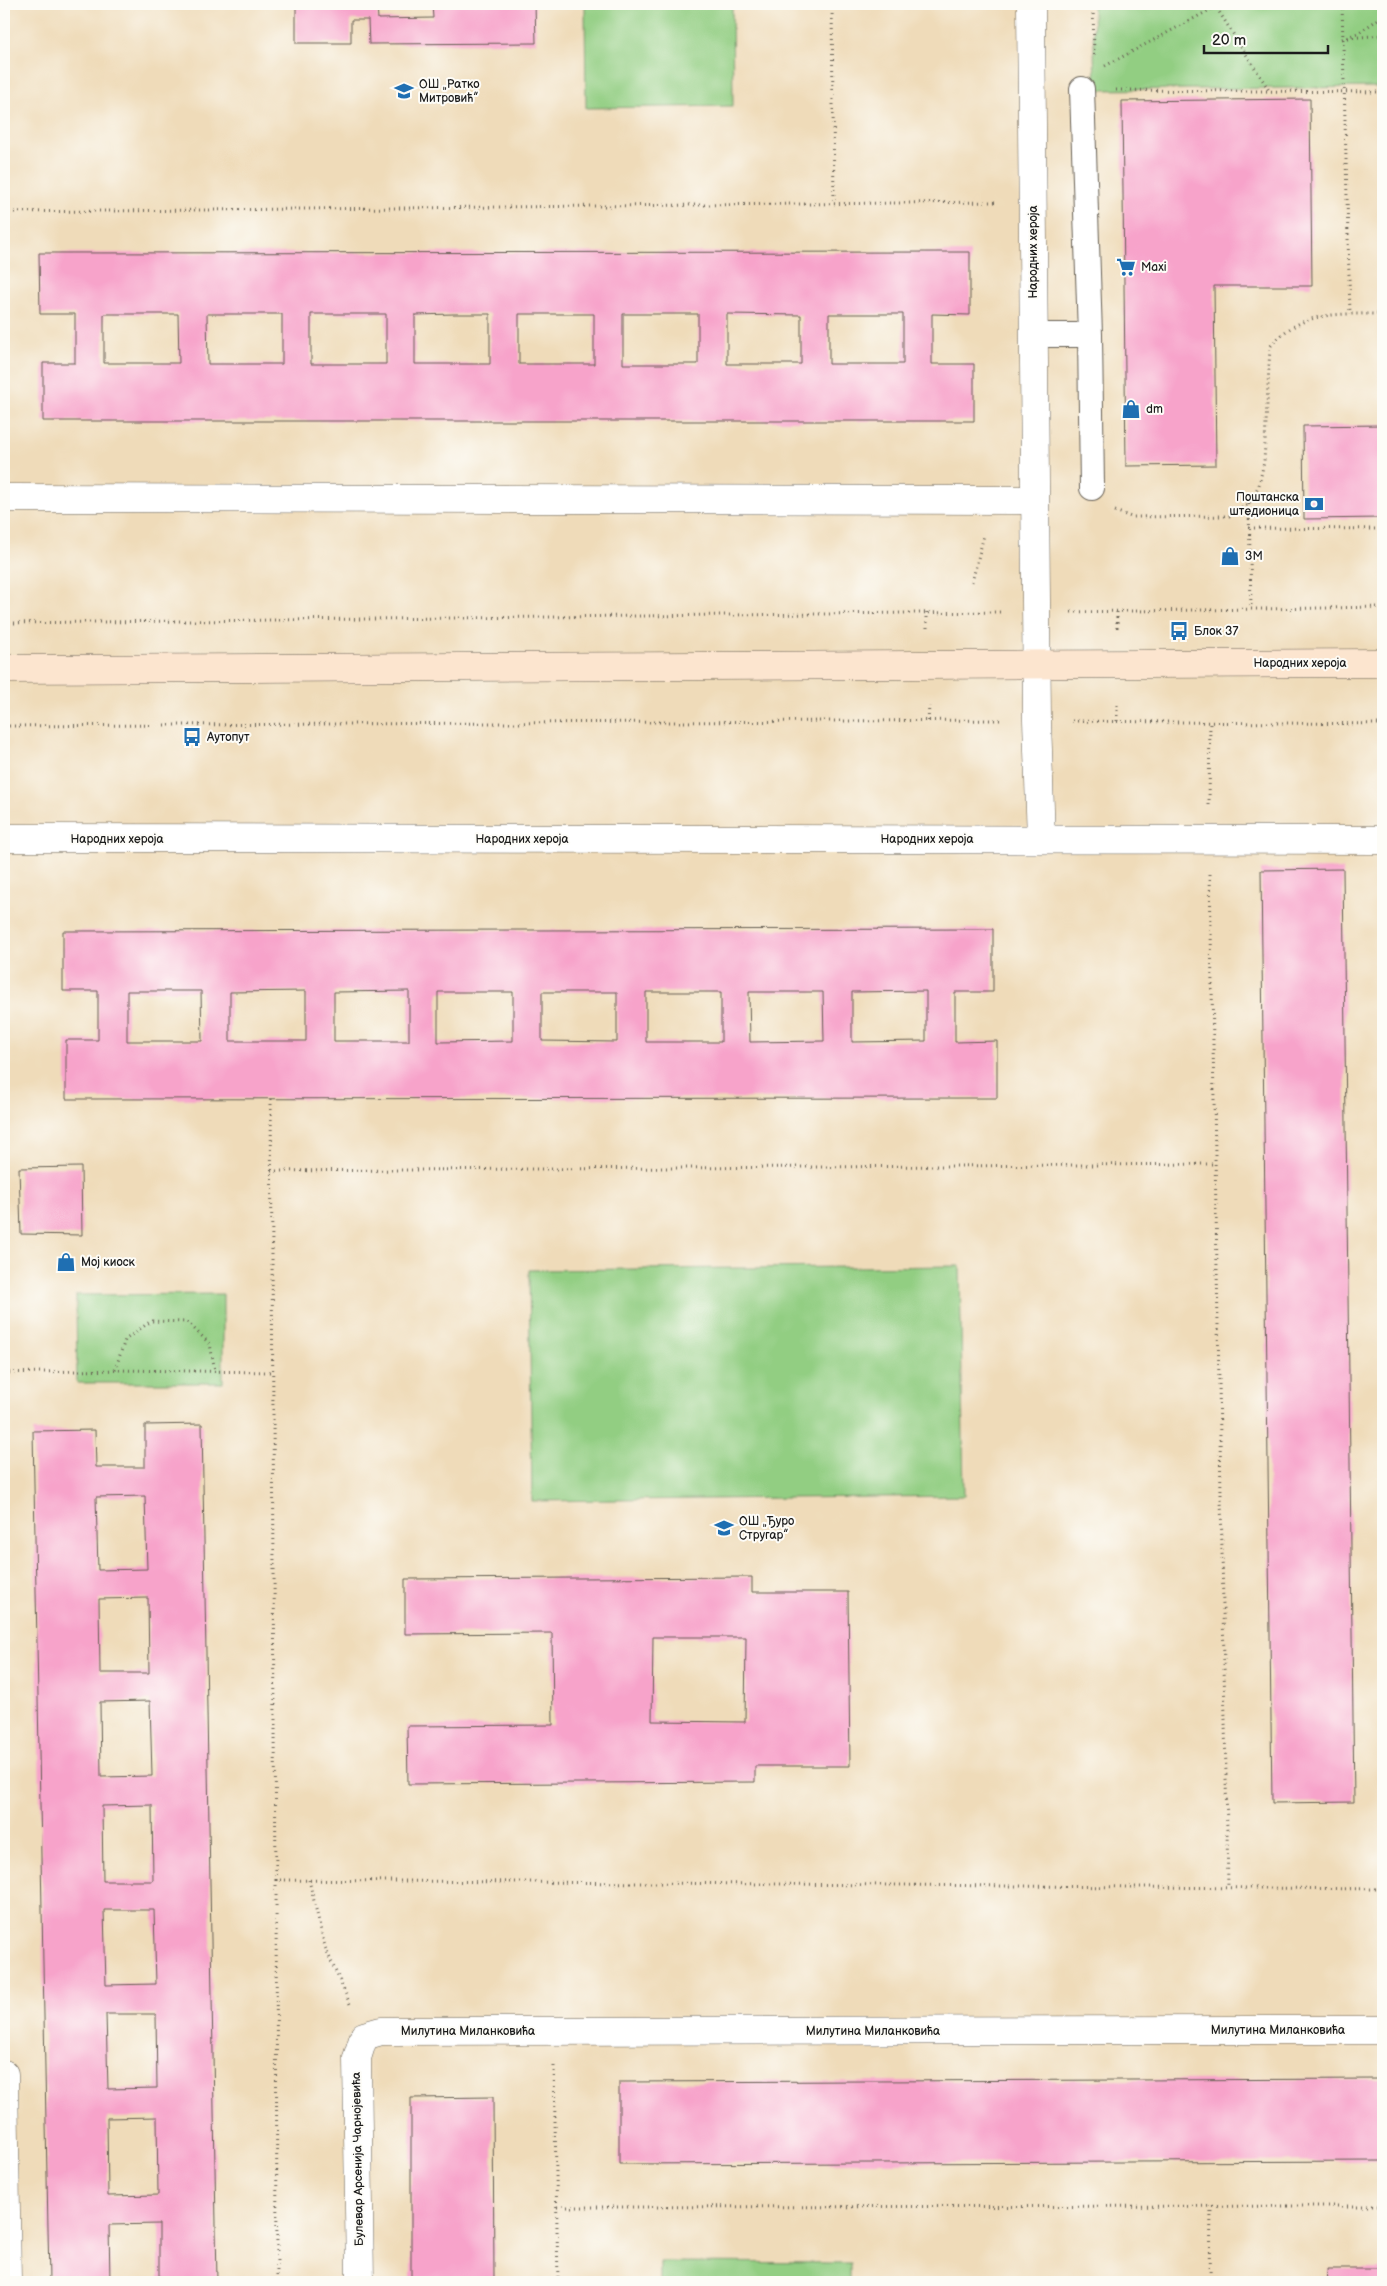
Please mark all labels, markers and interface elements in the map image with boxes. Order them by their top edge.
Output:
scale bar [1204,22,1328,54]
text: 20 m [1212,31,1246,50]
place label: ОШ „Ратко Митровић” [419,77,479,106]
school or university icon: ОШ „Ратко Митровић” [393,80,415,102]
street label: Народних хероја [1026,205,1041,299]
supermarket icon: Maxi [1115,256,1137,278]
place label: Maxi [1141,260,1167,275]
shop icon: dm [1120,398,1142,420]
place label: dm [1146,402,1163,417]
place label: Поштанска штедионица [1230,490,1299,519]
bank icon: Поштанска штедионица [1303,493,1325,515]
shop icon: 3M [1219,545,1241,567]
place label: 3M [1245,549,1263,564]
bus stop icon: Блок 37 [1168,620,1190,642]
place label: Блок 37 [1194,624,1238,639]
street label: Народних хероја [1253,656,1347,671]
bus stop icon: Аутопут [181,726,203,748]
place label: Аутопут [206,730,250,745]
street label: Народних хероја [70,832,164,847]
street label: Народних хероја [475,832,569,847]
street label: Народних хероја [880,832,974,847]
shop icon: Мој киоск [55,1251,77,1273]
place label: Мој киоск [81,1255,136,1270]
place label: ОШ „Ђуро Стругар” [739,1514,794,1543]
school or university icon: ОШ „Ђуро Стругар” [713,1517,735,1539]
street label: Милутина Миланковића [1211,2023,1345,2038]
street label: Милутина Миланковића [401,2024,535,2039]
street label: Милутина Миланковића [806,2024,940,2039]
street label: Булевар Арсенија Чарнојевића [349,2072,367,2246]

